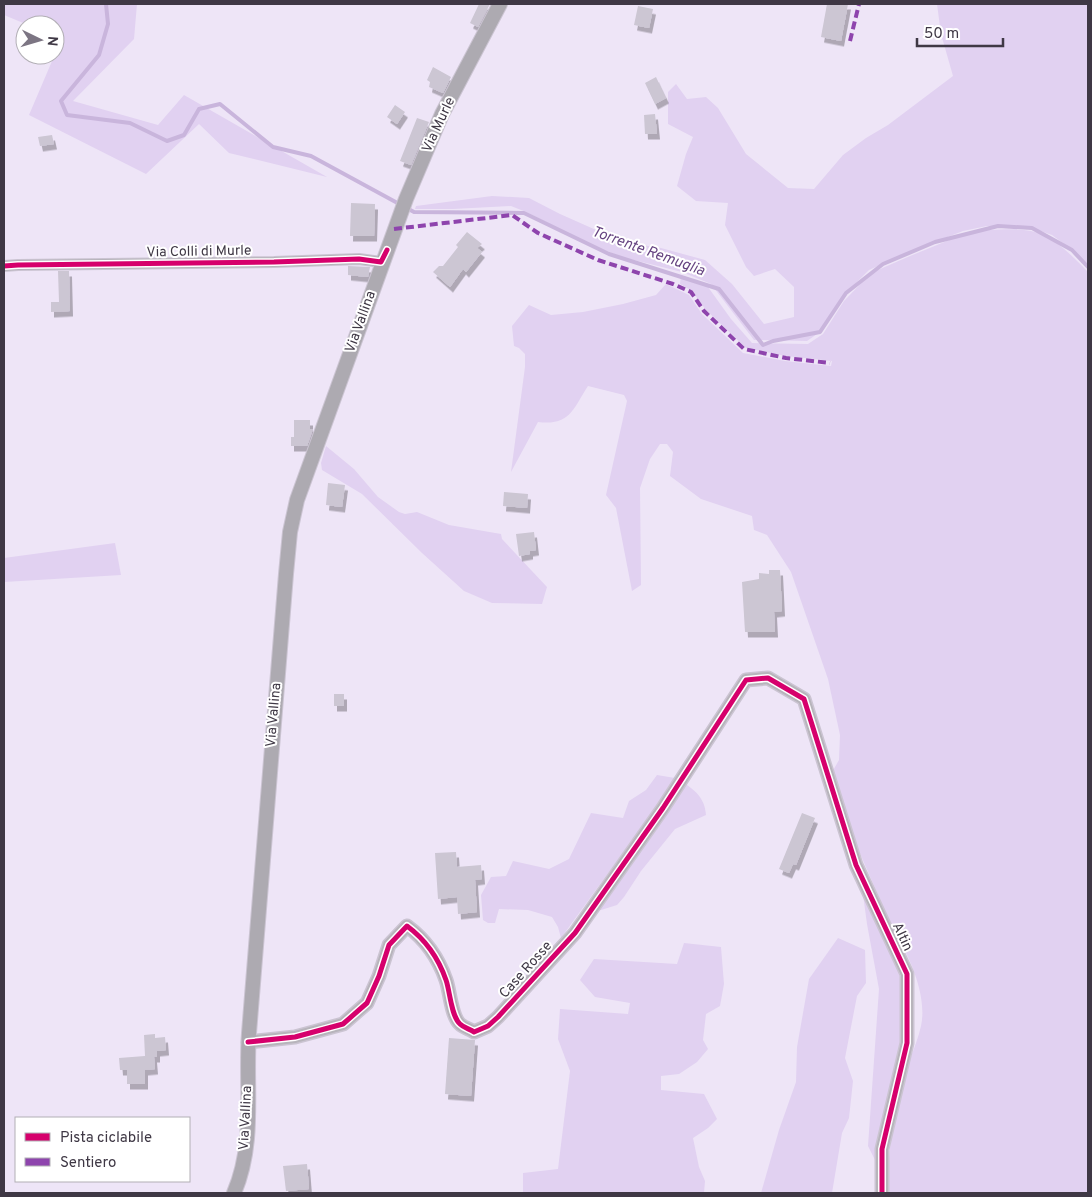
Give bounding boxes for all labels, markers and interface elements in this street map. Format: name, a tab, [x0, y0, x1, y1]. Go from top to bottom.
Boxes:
north arrow	[15, 15, 65, 65]
scale bar	[917, 15, 1003, 47]
text: 50 m	[924, 25, 959, 44]
text: N	[43, 35, 60, 47]
street label: Via Murle	[419, 95, 459, 155]
water label: Torrente Remuglia	[589, 223, 707, 281]
street label: Via Colli di Murle	[146, 243, 252, 261]
street label: Via Vallina	[342, 289, 380, 355]
street label: Via Vallina	[263, 682, 285, 748]
street label: Altin	[888, 920, 916, 954]
street label: Case Rosse	[496, 938, 556, 1002]
street label: Via Vallina	[236, 1085, 256, 1151]
legend	[15, 1117, 190, 1182]
text: Pista ciclabile	[60, 1129, 152, 1148]
text: Sentiero	[60, 1154, 116, 1173]

